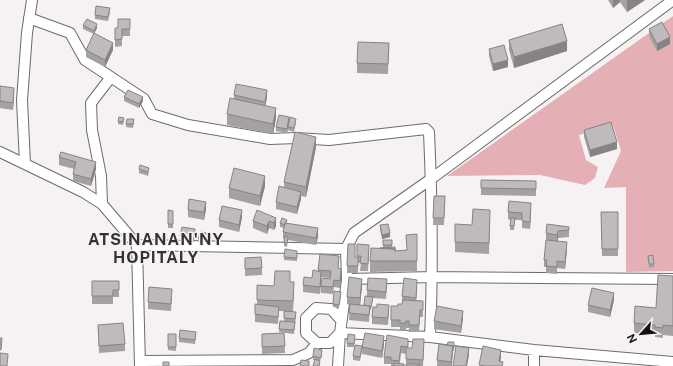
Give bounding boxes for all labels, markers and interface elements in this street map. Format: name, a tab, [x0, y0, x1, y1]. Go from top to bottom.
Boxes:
district label: ATSINANAN'NY HOPITALY	[88, 230, 224, 267]
north arrow	[621, 314, 661, 354]
text: N	[625, 332, 639, 345]

